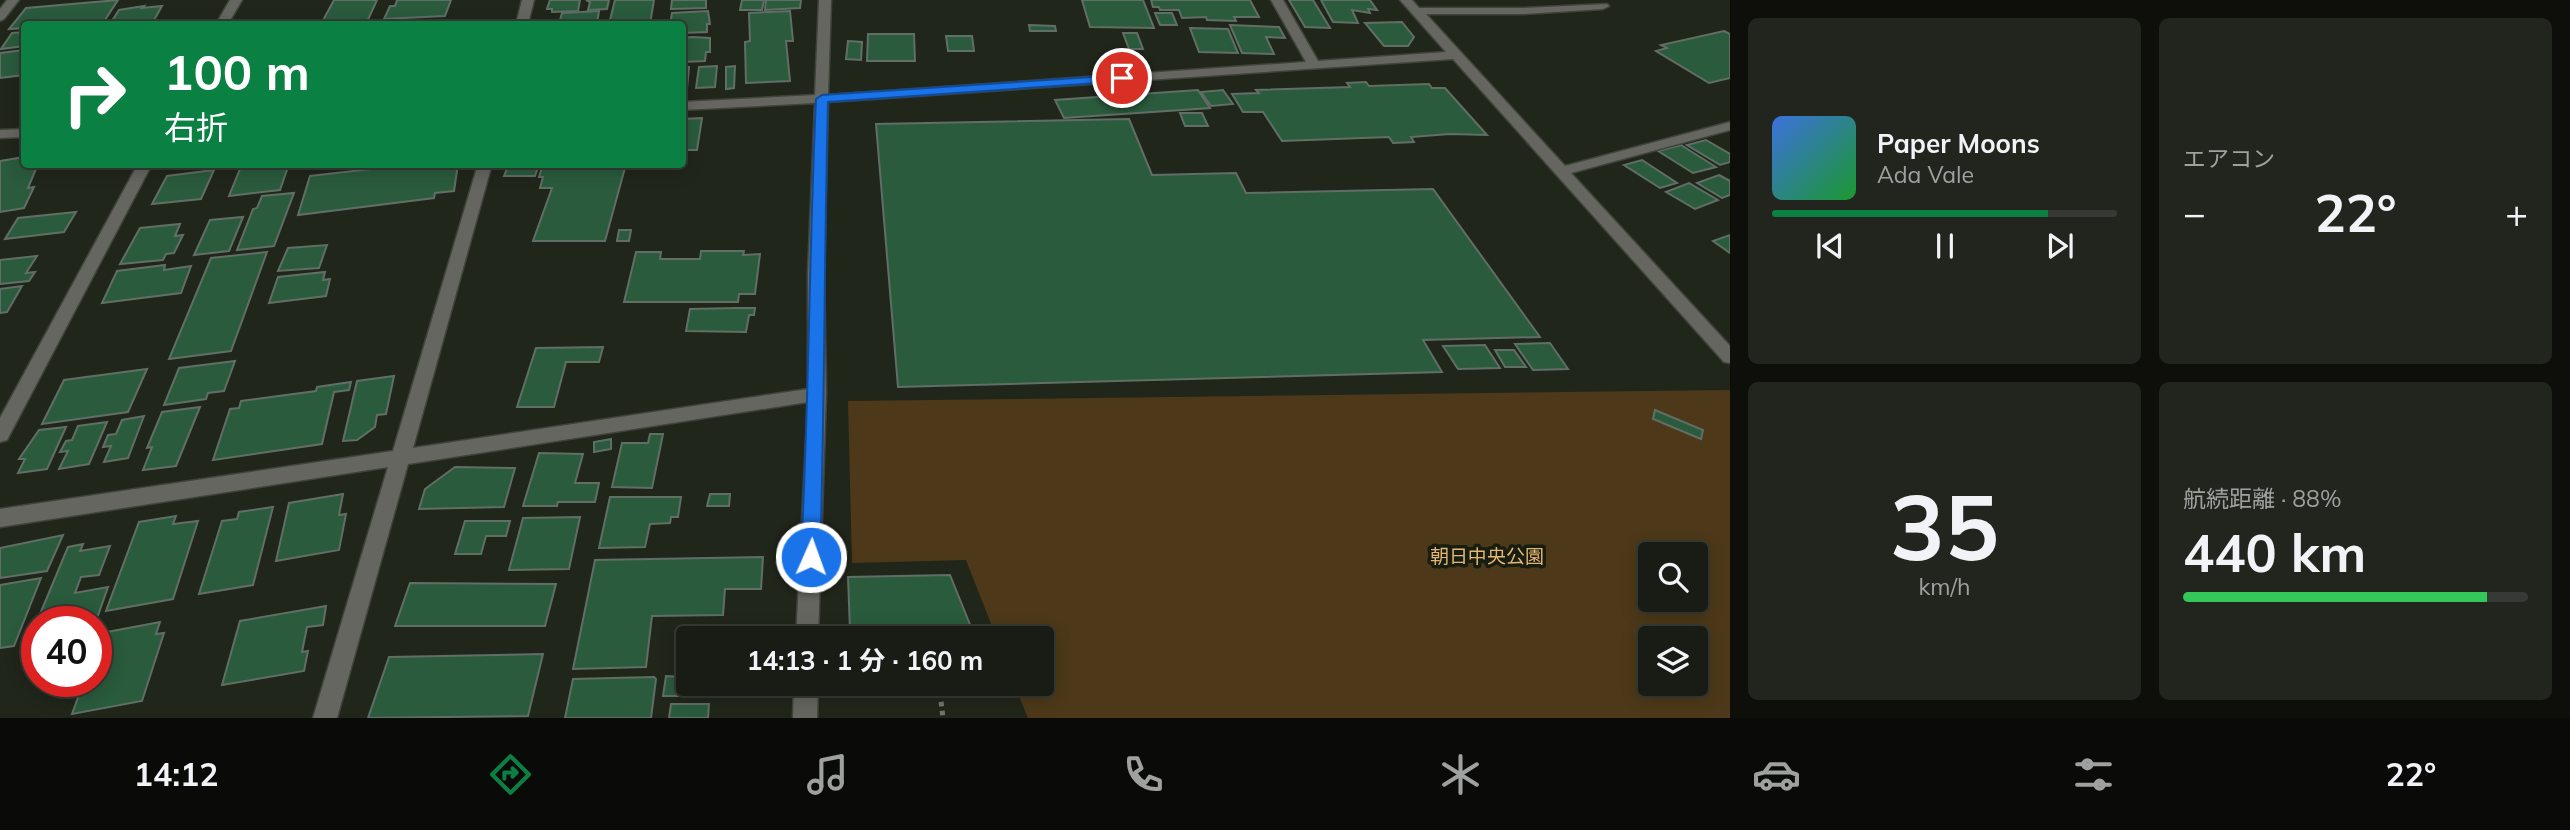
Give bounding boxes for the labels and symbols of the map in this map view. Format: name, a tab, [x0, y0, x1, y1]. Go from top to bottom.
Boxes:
pin	[1092, 48, 1152, 108]
position arrow	[774, 520, 848, 594]
park label: 朝日中央公園	[1430, 544, 1544, 568]
speed limit sign: 40	[21, 606, 112, 697]

